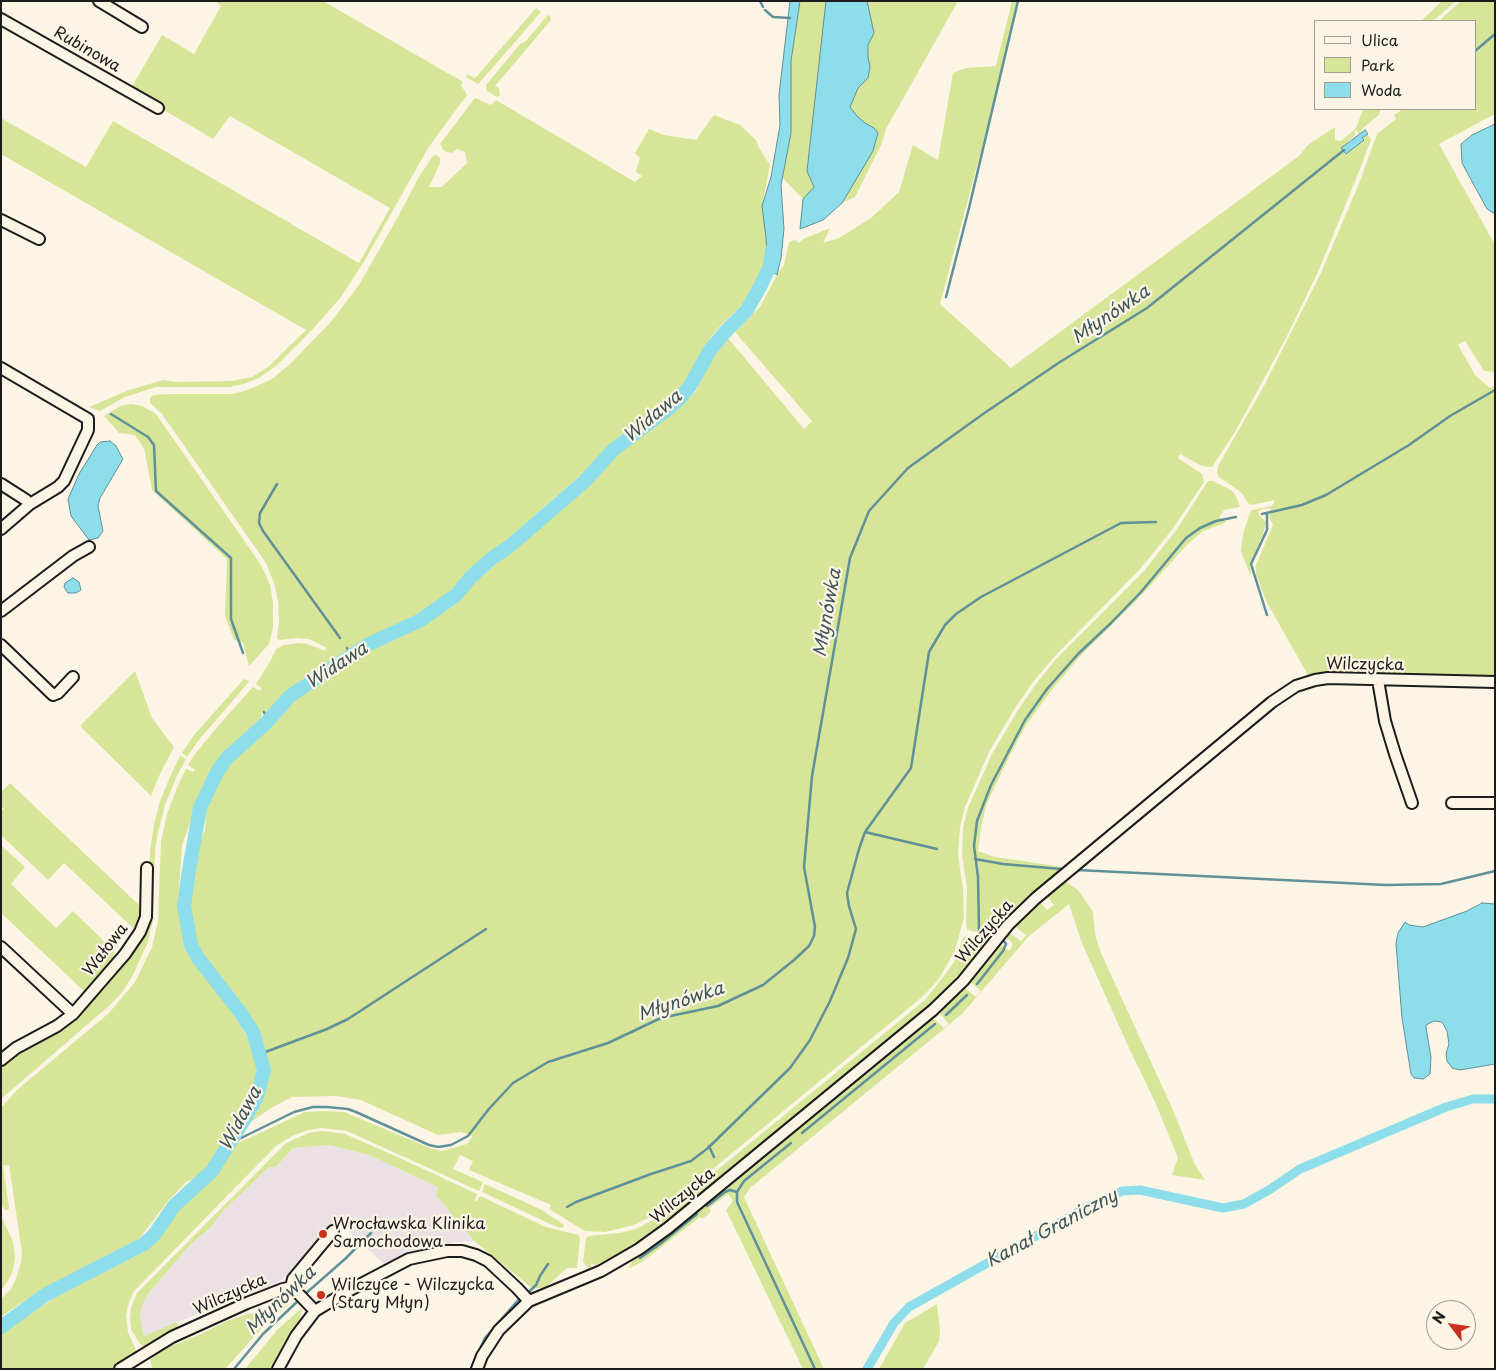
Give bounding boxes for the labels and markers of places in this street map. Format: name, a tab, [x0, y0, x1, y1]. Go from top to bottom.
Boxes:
place label: Wrocławska Klinika Samochodowa	[333, 1215, 485, 1253]
marker: Wrocławska Klinika Samochodowa	[317, 1228, 329, 1240]
place label: Wilczyce - Wilczycka (Stary Młyn)	[331, 1276, 494, 1314]
marker: Wilczyce - Wilczycka (Stary Młyn)	[315, 1289, 327, 1301]

